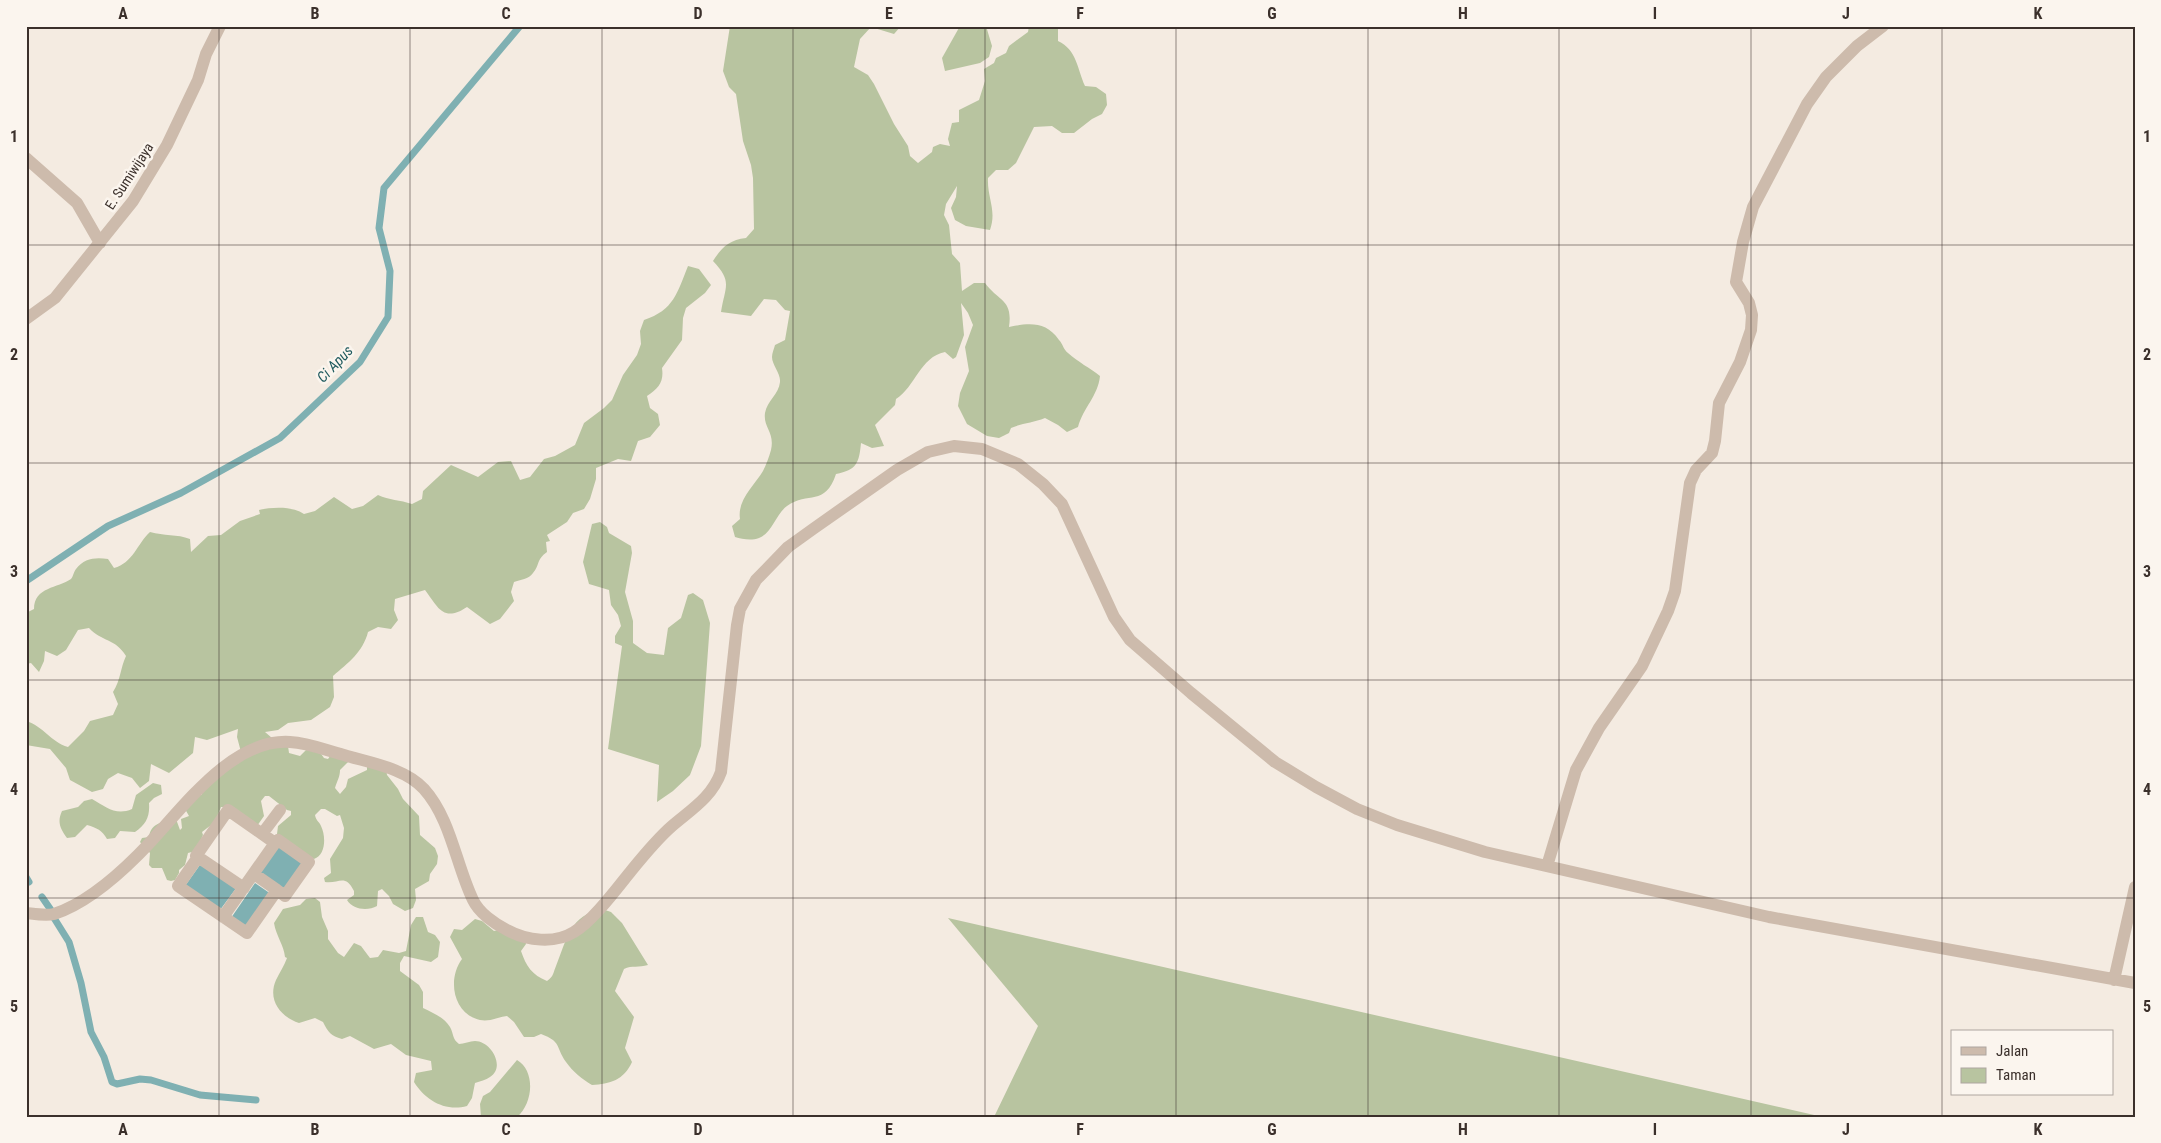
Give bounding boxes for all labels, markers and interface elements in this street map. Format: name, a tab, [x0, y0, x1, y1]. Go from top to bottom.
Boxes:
text: A	[118, 4, 128, 23]
text: B	[311, 4, 320, 23]
text: C	[501, 4, 511, 23]
text: D	[693, 4, 703, 23]
text: E	[885, 4, 893, 23]
text: F	[1076, 4, 1084, 23]
text: G	[1267, 4, 1277, 23]
text: H	[1458, 4, 1468, 23]
text: I	[1653, 4, 1657, 23]
text: J	[1842, 4, 1850, 23]
text: K	[2034, 4, 2043, 23]
text: 1	[10, 127, 18, 146]
text: 1	[2143, 127, 2151, 146]
street label: E. Sumiwijaya	[102, 140, 156, 212]
water label: Ci Apus	[313, 342, 357, 386]
text: 2	[10, 345, 18, 364]
text: 2	[2143, 345, 2151, 364]
text: 3	[10, 562, 18, 581]
text: 3	[2143, 562, 2151, 581]
text: 4	[10, 780, 18, 799]
text: 4	[2143, 780, 2151, 799]
text: 5	[10, 997, 18, 1016]
text: 5	[2143, 997, 2151, 1016]
legend	[1951, 1030, 2114, 1096]
text: Jalan	[1996, 1042, 2028, 1060]
text: Taman	[1996, 1066, 2036, 1084]
text: A	[118, 1120, 128, 1139]
text: B	[311, 1120, 320, 1139]
text: C	[501, 1120, 511, 1139]
text: D	[693, 1120, 703, 1139]
text: E	[885, 1120, 893, 1139]
text: F	[1076, 1120, 1084, 1139]
text: G	[1267, 1120, 1277, 1139]
text: H	[1458, 1120, 1468, 1139]
text: I	[1653, 1120, 1657, 1139]
text: J	[1842, 1120, 1850, 1139]
text: K	[2034, 1120, 2043, 1139]

